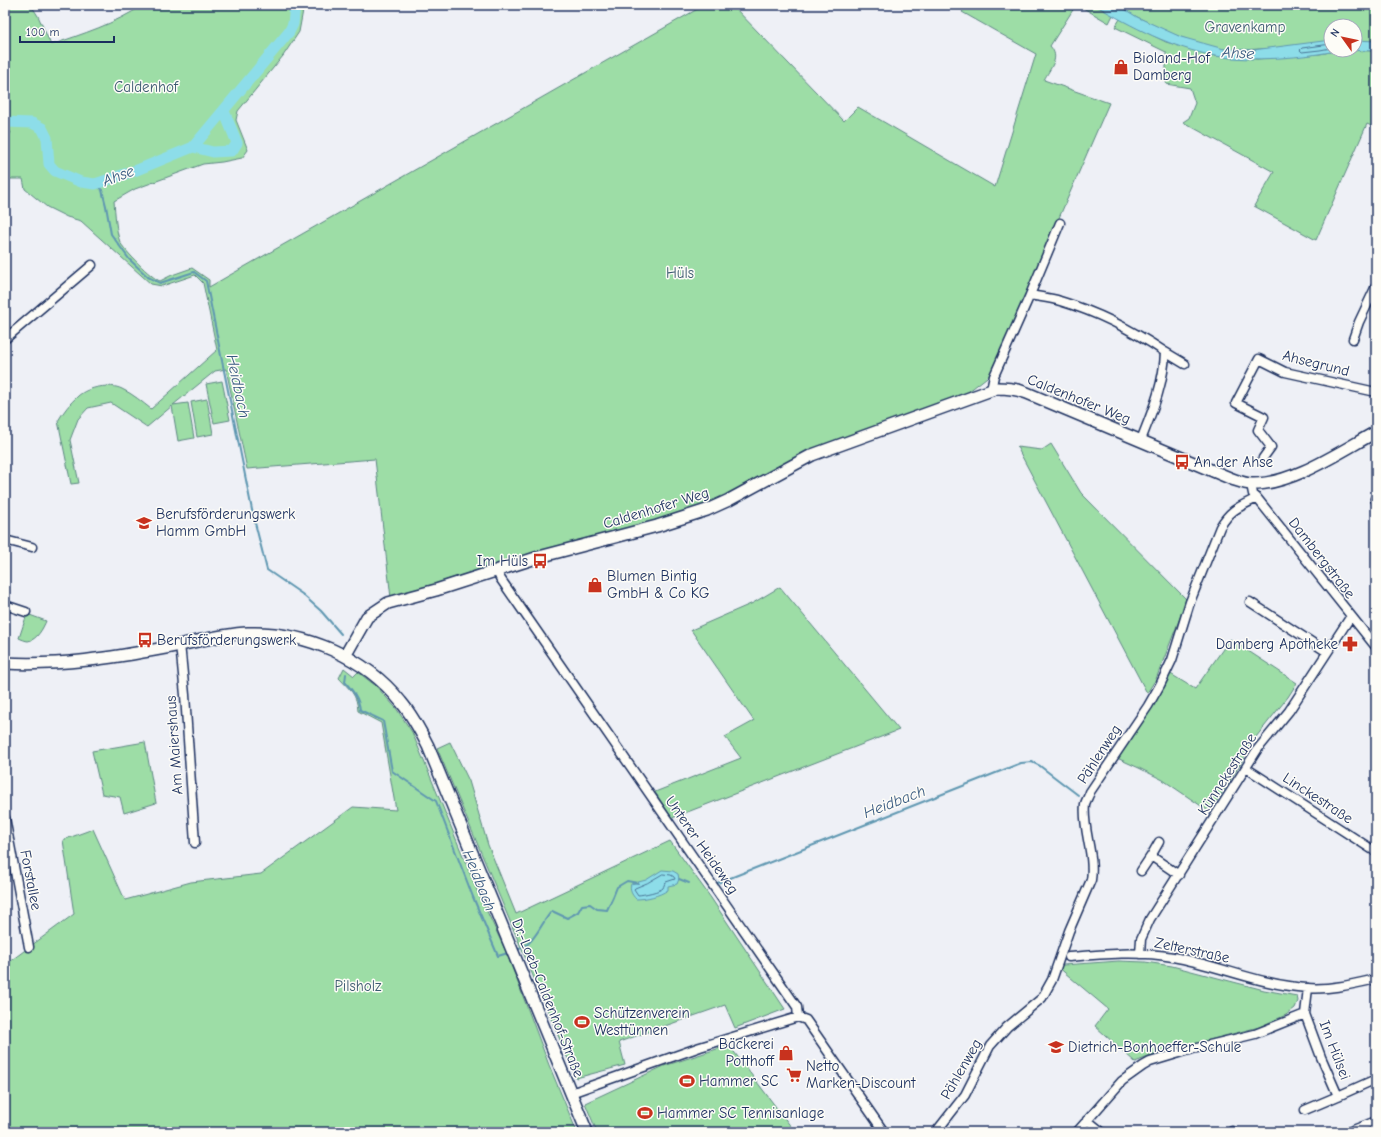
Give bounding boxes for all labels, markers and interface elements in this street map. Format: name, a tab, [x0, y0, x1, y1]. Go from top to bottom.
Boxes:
scale bar	[20, 18, 114, 44]
park label: Gravenkamp	[1205, 18, 1286, 36]
north arrow	[1323, 18, 1363, 58]
text: 100 m	[26, 25, 59, 39]
text: N	[1328, 26, 1342, 39]
water label: Ahse	[1220, 43, 1255, 63]
place label: Bioland-Hof Damberg	[1133, 49, 1211, 84]
shop icon: Bioland-Hof Damberg	[1112, 58, 1130, 76]
park label: Caldenhof	[114, 78, 179, 96]
water label: Ahse	[99, 162, 137, 191]
park label: Hüls	[666, 264, 694, 282]
street label: Ahsegrund	[1281, 346, 1351, 380]
water label: Heidbach	[222, 353, 254, 420]
street label: Caldenhofer Weg	[1025, 370, 1133, 428]
bus stop icon: An der Ahse	[1173, 453, 1191, 471]
place label: An der Ahse	[1194, 453, 1273, 471]
street label: Caldenhofer Weg	[601, 483, 711, 533]
place label: Berufsförderungswerk Hamm GmbH	[156, 505, 296, 540]
school or university icon: Berufsförderungswerk Hamm GmbH	[135, 514, 153, 532]
street label: Dambergstraße	[1285, 514, 1360, 603]
place label: Im Hüls	[477, 552, 528, 570]
bus stop icon: Im Hüls	[531, 552, 549, 570]
place label: Blumen Bintig GmbH & Co KG	[607, 567, 710, 602]
shop icon: Blumen Bintig GmbH & Co KG	[586, 576, 604, 594]
bus stop icon: Berufsförderungswerk	[136, 631, 154, 649]
place label: Berufsförderungswerk	[157, 631, 297, 649]
place label: Damberg Apotheke	[1216, 635, 1338, 653]
pharmacy icon: Damberg Apotheke	[1341, 635, 1359, 653]
street label: Am Maiershaus	[162, 695, 186, 795]
street label: Pählenweg	[1073, 721, 1125, 787]
street label: Künnekestraße	[1194, 729, 1260, 818]
street label: Linckestraße	[1279, 769, 1357, 828]
water label: Heidbach	[861, 782, 928, 822]
street label: Unterer Heideweg	[661, 792, 743, 898]
water label: Heidbach	[459, 847, 500, 914]
street label: Forstallee	[16, 848, 46, 912]
street label: Dr.-Loeb-Caldenhof-Straße	[508, 916, 588, 1080]
street label: Zelterstraße	[1153, 933, 1232, 967]
park label: Pilsholz	[334, 977, 382, 995]
place label: Schützenverein Westtünnen	[594, 1004, 690, 1039]
sports icon: Schützenverein Westtünnen	[573, 1013, 591, 1031]
street label: Im Hülsei	[1315, 1018, 1355, 1082]
place label: Bäckerei Potthoff	[719, 1035, 775, 1070]
street label: Pählenweg	[937, 1036, 985, 1102]
school or university icon: Dietrich-Bonhoeffer-Schule	[1047, 1038, 1065, 1056]
place label: Dietrich-Bonhoeffer-Schule	[1068, 1038, 1242, 1056]
shop icon: Bäckerei Potthoff	[777, 1044, 795, 1062]
place label: Netto Marken-Discount	[806, 1057, 916, 1092]
supermarket icon: Netto Marken-Discount	[785, 1066, 803, 1084]
sports icon: Hammer SC	[678, 1072, 696, 1090]
place label: Hammer SC	[699, 1072, 778, 1090]
sports icon: Hammer SC Tennisanlage	[636, 1104, 654, 1122]
place label: Hammer SC Tennisanlage	[657, 1104, 825, 1122]

